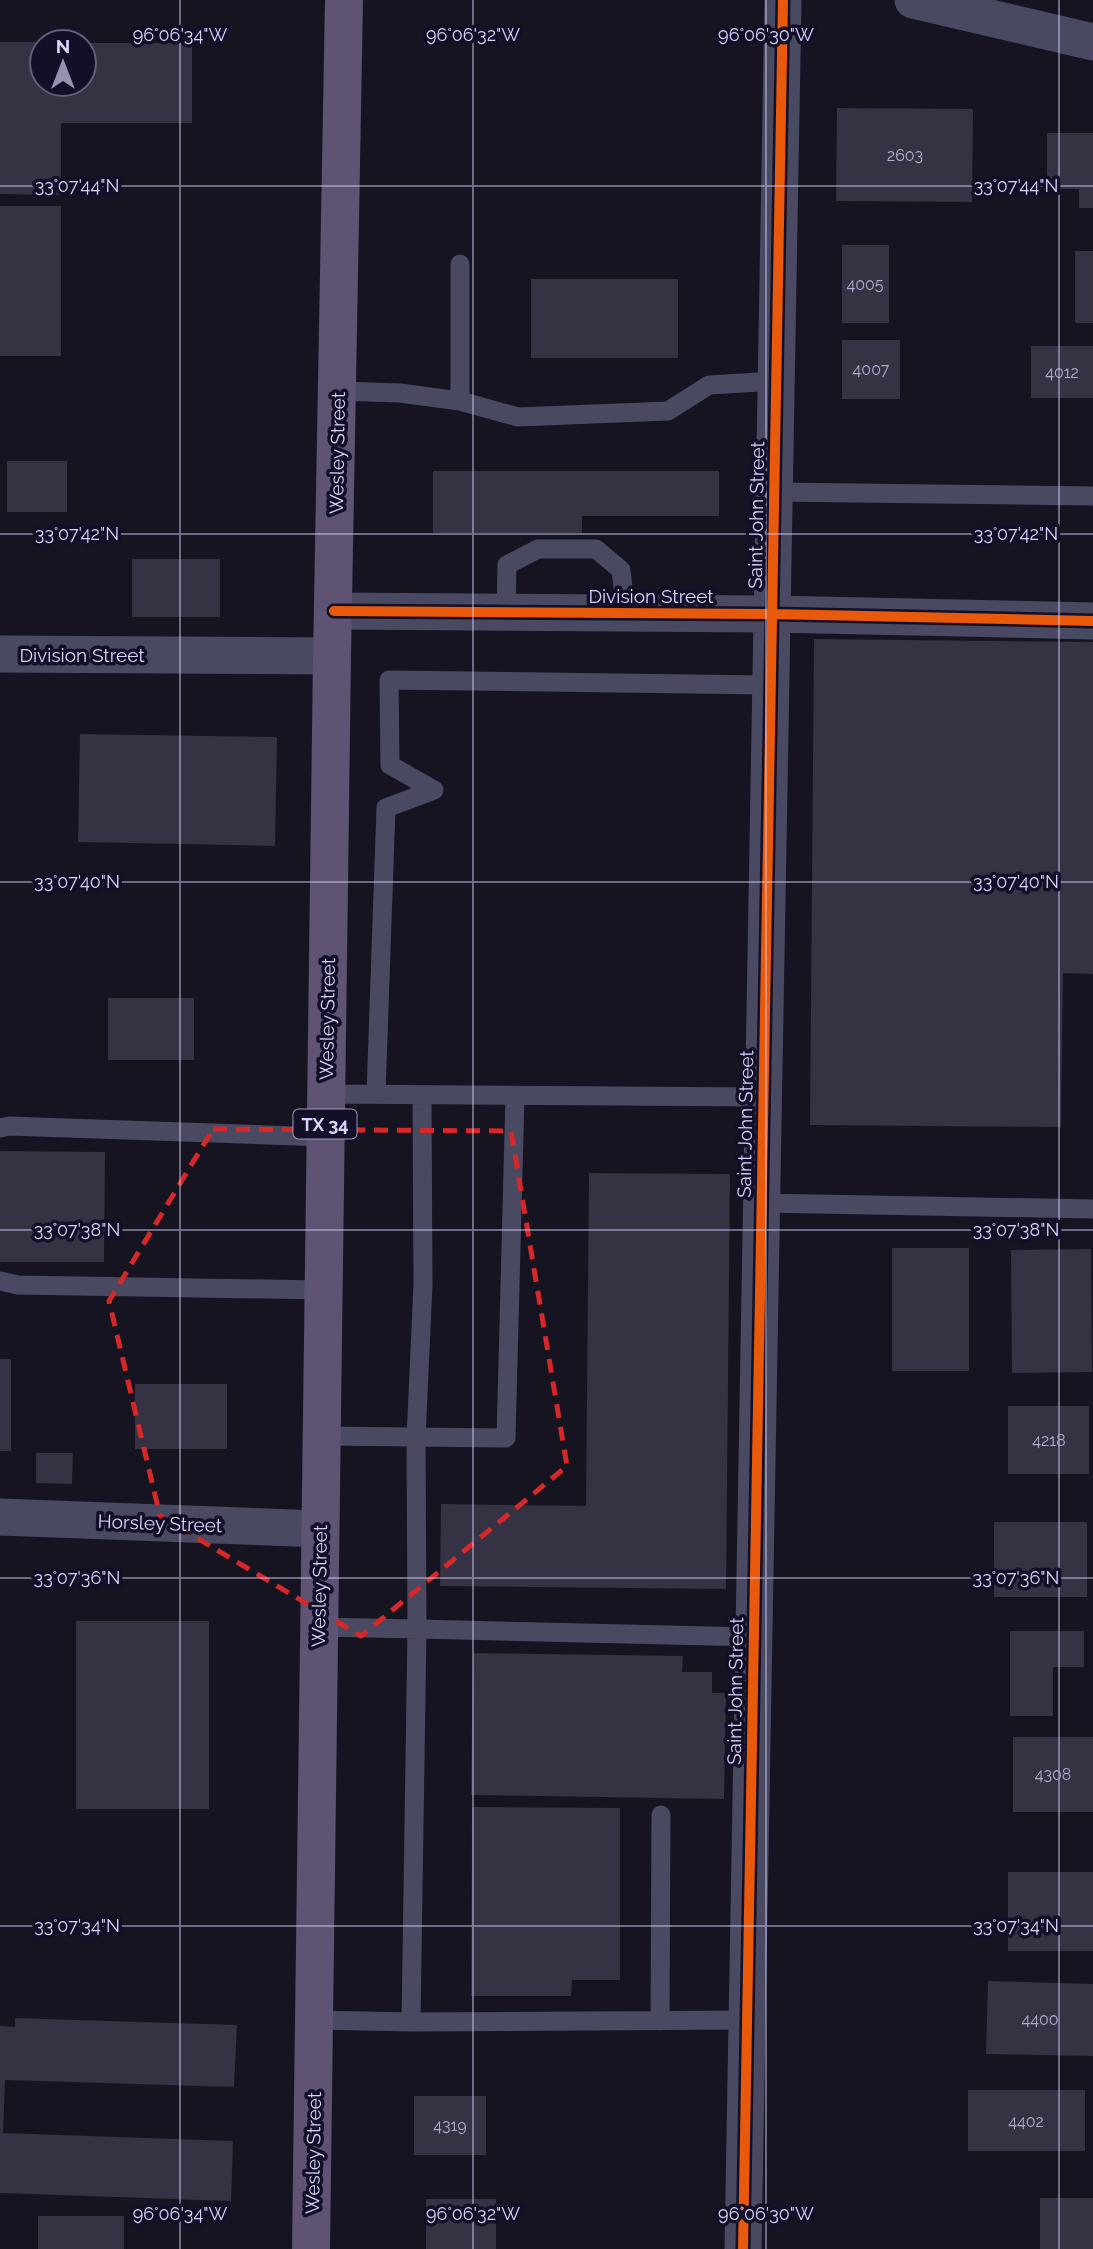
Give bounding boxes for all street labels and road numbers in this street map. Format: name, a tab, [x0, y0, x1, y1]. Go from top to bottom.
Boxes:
street label: Wesley Street	[325, 391, 349, 514]
street label: Saint John Street	[744, 440, 768, 589]
street label: Division Street	[588, 585, 714, 607]
street label: Division Street	[19, 644, 145, 666]
street label: Wesley Street	[315, 957, 339, 1080]
street label: Saint John Street	[733, 1049, 757, 1198]
road number: TX 34	[294, 1110, 356, 1139]
street label: Horsley Street	[97, 1510, 223, 1536]
street label: Wesley Street	[307, 1524, 331, 1647]
street label: Saint John Street	[723, 1616, 747, 1765]
street label: Wesley Street	[301, 2091, 325, 2214]

